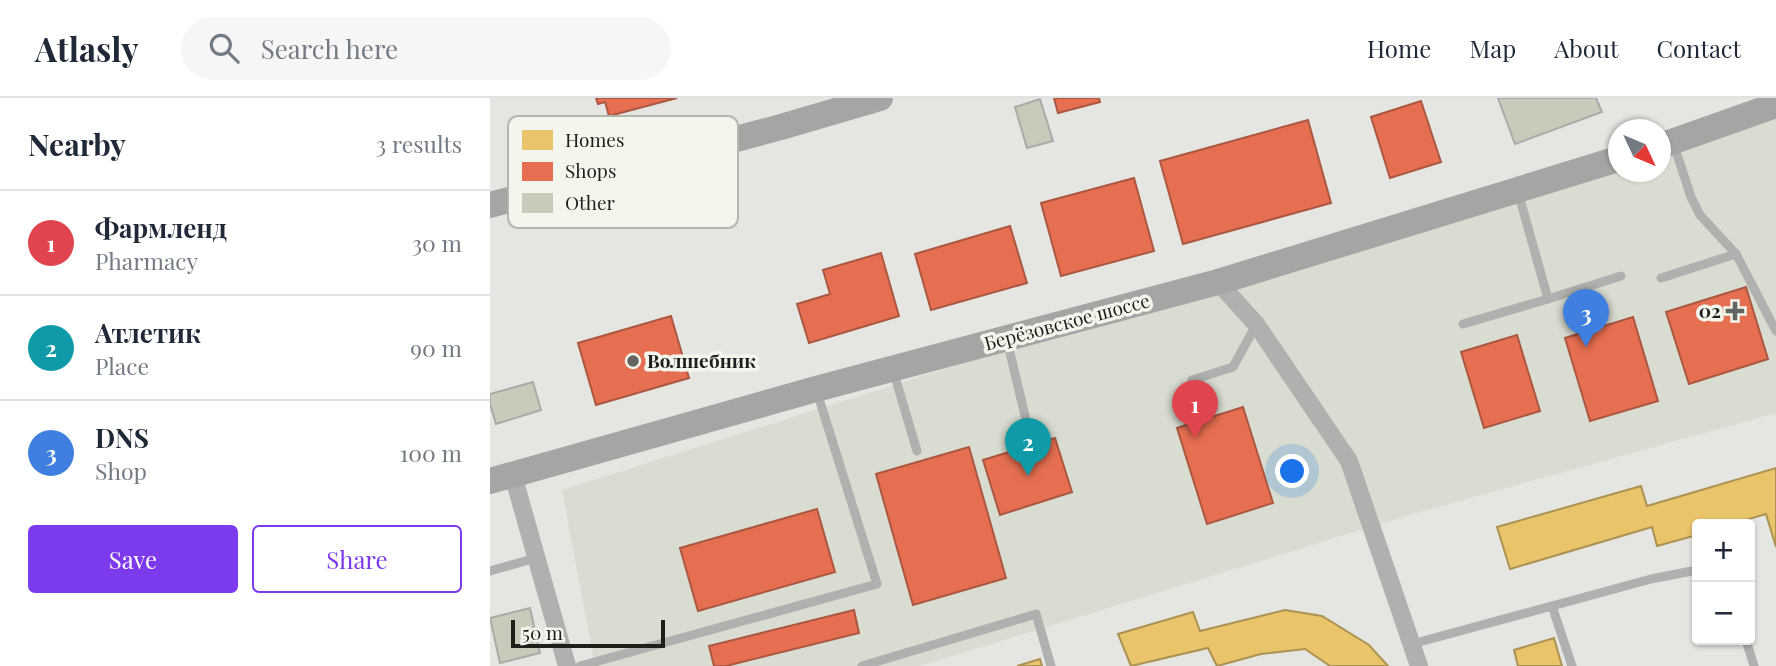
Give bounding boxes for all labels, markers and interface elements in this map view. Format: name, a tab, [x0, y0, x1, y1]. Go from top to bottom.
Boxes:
search box	[181, 17, 671, 80]
text: Atlasly	[35, 26, 139, 70]
icon: search	[205, 29, 243, 67]
text: Search here	[261, 31, 398, 66]
text: Home	[1367, 32, 1431, 64]
text: Map	[1469, 32, 1516, 64]
text: About	[1554, 32, 1618, 64]
text: Contact	[1656, 32, 1741, 64]
legend	[508, 116, 738, 228]
north arrow	[1608, 119, 1671, 182]
text: Nearby	[28, 124, 126, 164]
text: Homes	[565, 126, 624, 152]
text: 3 results	[376, 128, 462, 159]
text: Shops	[565, 157, 616, 183]
text: Other	[565, 189, 616, 215]
text: Фармленд	[95, 210, 227, 245]
text: 1	[47, 227, 55, 258]
text: 30 m	[412, 227, 462, 258]
text: Pharmacy	[95, 245, 198, 276]
street label: Берёзовское шоссе	[981, 286, 1152, 356]
pin: 3	[1563, 289, 1609, 347]
place label: 02	[1699, 297, 1721, 323]
marker: 02	[1727, 303, 1743, 319]
text: Атлетик	[95, 315, 201, 350]
text: 2	[45, 332, 57, 363]
text: 90 m	[410, 332, 462, 363]
place label: Волшебник	[647, 347, 756, 373]
text: Place	[95, 350, 149, 381]
marker: Волшебник	[625, 353, 641, 369]
pin: 1	[1172, 380, 1218, 438]
pin: 2	[1005, 418, 1051, 476]
text: DNS	[95, 420, 149, 455]
text: 3	[45, 437, 57, 468]
text: 100 m	[400, 437, 462, 468]
your location	[1275, 454, 1309, 488]
text: Shop	[95, 455, 147, 486]
map controls	[1692, 519, 1755, 645]
button: +	[1692, 519, 1755, 582]
button: Save	[28, 525, 238, 593]
button: Share	[252, 525, 462, 593]
button: −	[1692, 582, 1755, 645]
scale bar	[511, 617, 665, 649]
text: 50 m	[522, 619, 563, 645]

